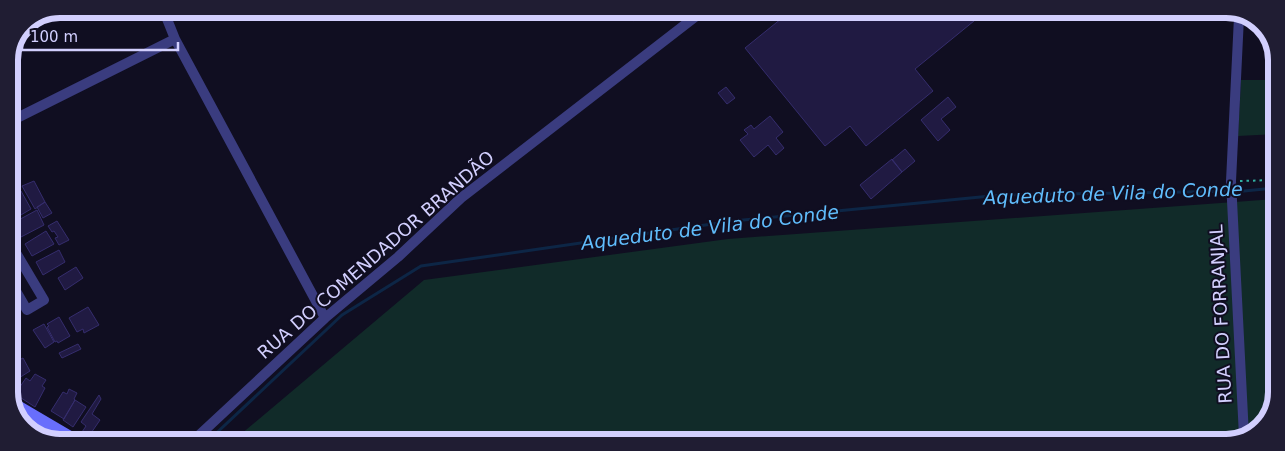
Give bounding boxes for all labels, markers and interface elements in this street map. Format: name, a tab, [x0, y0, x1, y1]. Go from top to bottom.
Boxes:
scale bar	[22, 20, 179, 52]
text: 100 m	[30, 28, 78, 46]
street label: RUA DO COMENDADOR BRANDÃO	[253, 146, 498, 363]
water label: Aqueduto de Vila do Conde	[981, 177, 1243, 209]
water label: Aqueduto de Vila do Conde	[578, 200, 840, 254]
street label: RUA DO FORRANJAL	[1205, 224, 1236, 404]

